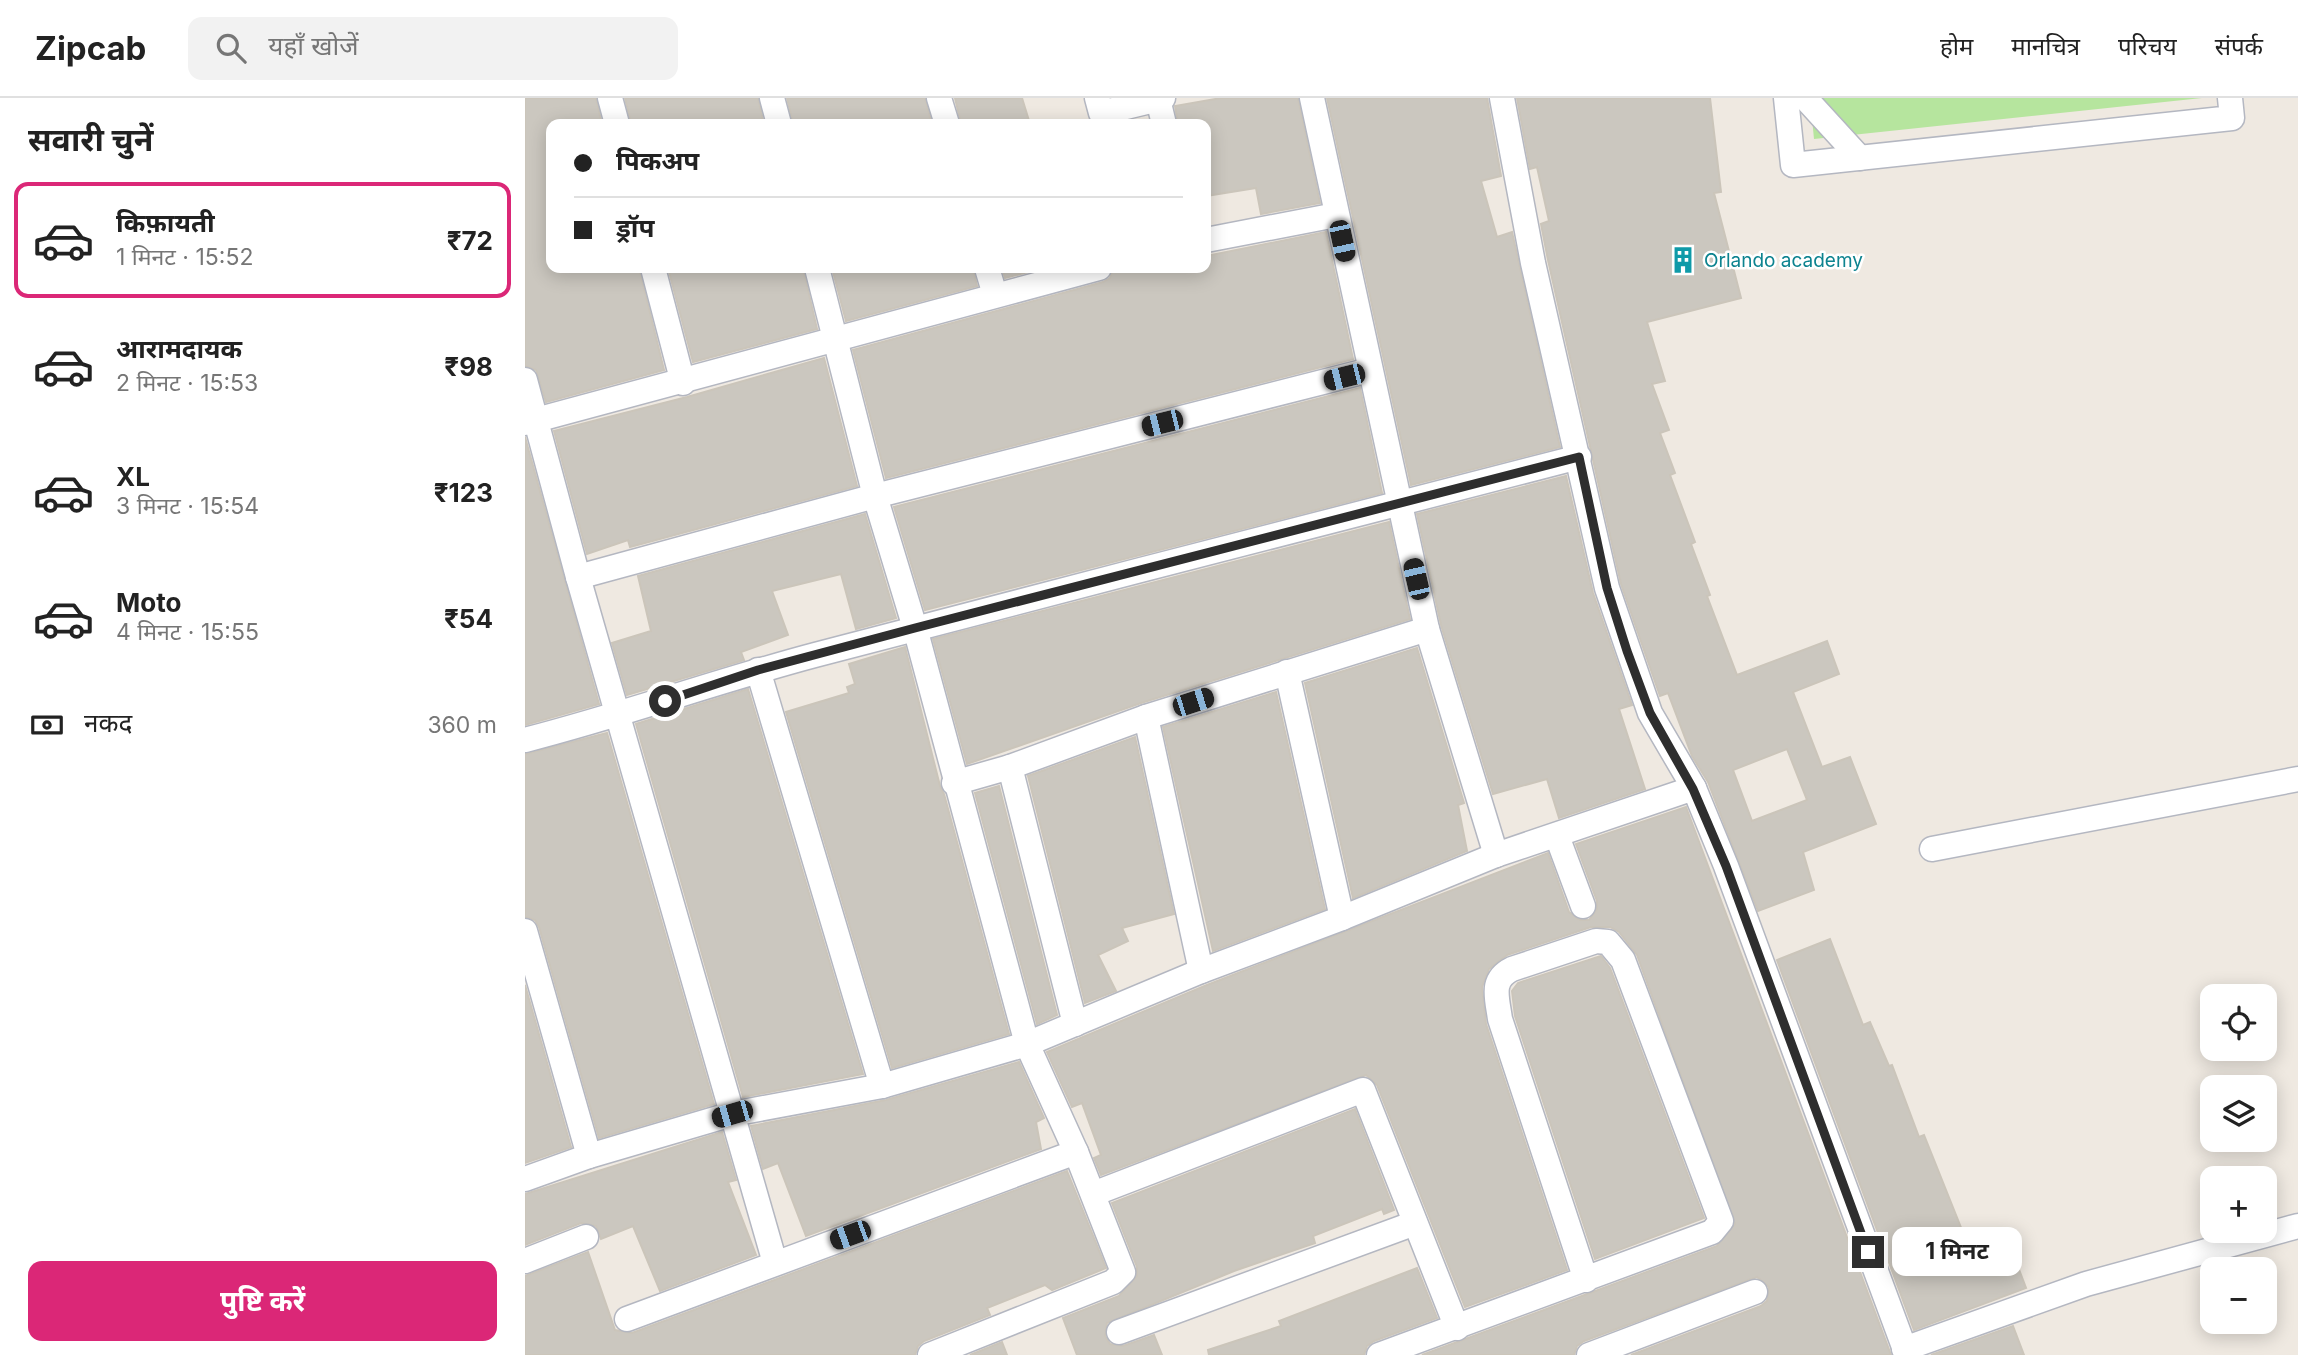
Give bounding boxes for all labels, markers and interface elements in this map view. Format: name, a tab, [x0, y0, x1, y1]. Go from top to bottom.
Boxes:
search box	[188, 17, 678, 80]
text: Zipcab	[35, 28, 146, 68]
icon: search	[212, 29, 250, 67]
text: यहाँ खोजें	[268, 30, 359, 61]
text: होम	[1940, 32, 1973, 61]
text: मानचित्र	[2011, 32, 2080, 61]
text: परिचय	[2118, 32, 2177, 61]
text: संपर्क	[2215, 32, 2263, 61]
text: सवारी चुनें	[28, 120, 153, 159]
text: पिकअप	[616, 145, 699, 176]
text: किफ़ायती	[116, 207, 215, 238]
icon: car	[32, 209, 95, 272]
text: ड्रॉप	[616, 212, 654, 243]
car	[1328, 218, 1357, 264]
text: ₹72	[447, 225, 493, 256]
text: 1 मिनट · 15:52	[116, 243, 253, 271]
building icon: Orlando academy	[1668, 245, 1698, 275]
place label: Orlando academy	[1704, 249, 1863, 272]
text: आरामदायक	[116, 333, 242, 364]
icon: car	[32, 335, 95, 398]
text: ₹98	[444, 351, 493, 382]
car	[1322, 362, 1367, 392]
text: 2 मिनट · 15:53	[116, 369, 258, 397]
car	[1140, 408, 1185, 438]
icon: car	[32, 461, 95, 524]
text: XL	[116, 461, 150, 492]
text: ₹123	[434, 477, 493, 508]
text: 3 मिनट · 15:54	[116, 492, 259, 520]
car	[1402, 556, 1431, 602]
icon: car	[32, 587, 95, 650]
text: Moto	[116, 587, 181, 618]
text: ₹54	[444, 603, 493, 634]
text: 4 मिनट · 15:55	[116, 618, 259, 646]
route start	[649, 685, 681, 717]
car	[1170, 686, 1217, 718]
icon: cash	[28, 706, 66, 744]
text: नकद	[84, 707, 132, 738]
text: 360 m	[427, 711, 497, 739]
map controls	[2200, 984, 2277, 1334]
button: locate	[2200, 984, 2277, 1061]
button: layers	[2200, 1075, 2277, 1152]
car	[709, 1098, 756, 1130]
button: +	[2200, 1166, 2277, 1243]
car	[827, 1218, 874, 1252]
callout: 1 मिनट	[1893, 1228, 2022, 1276]
route end	[1852, 1236, 1884, 1268]
text: 1 मिनट	[1925, 1237, 1989, 1265]
button: −	[2200, 1257, 2277, 1334]
button: पुष्टि करें	[28, 1261, 497, 1341]

